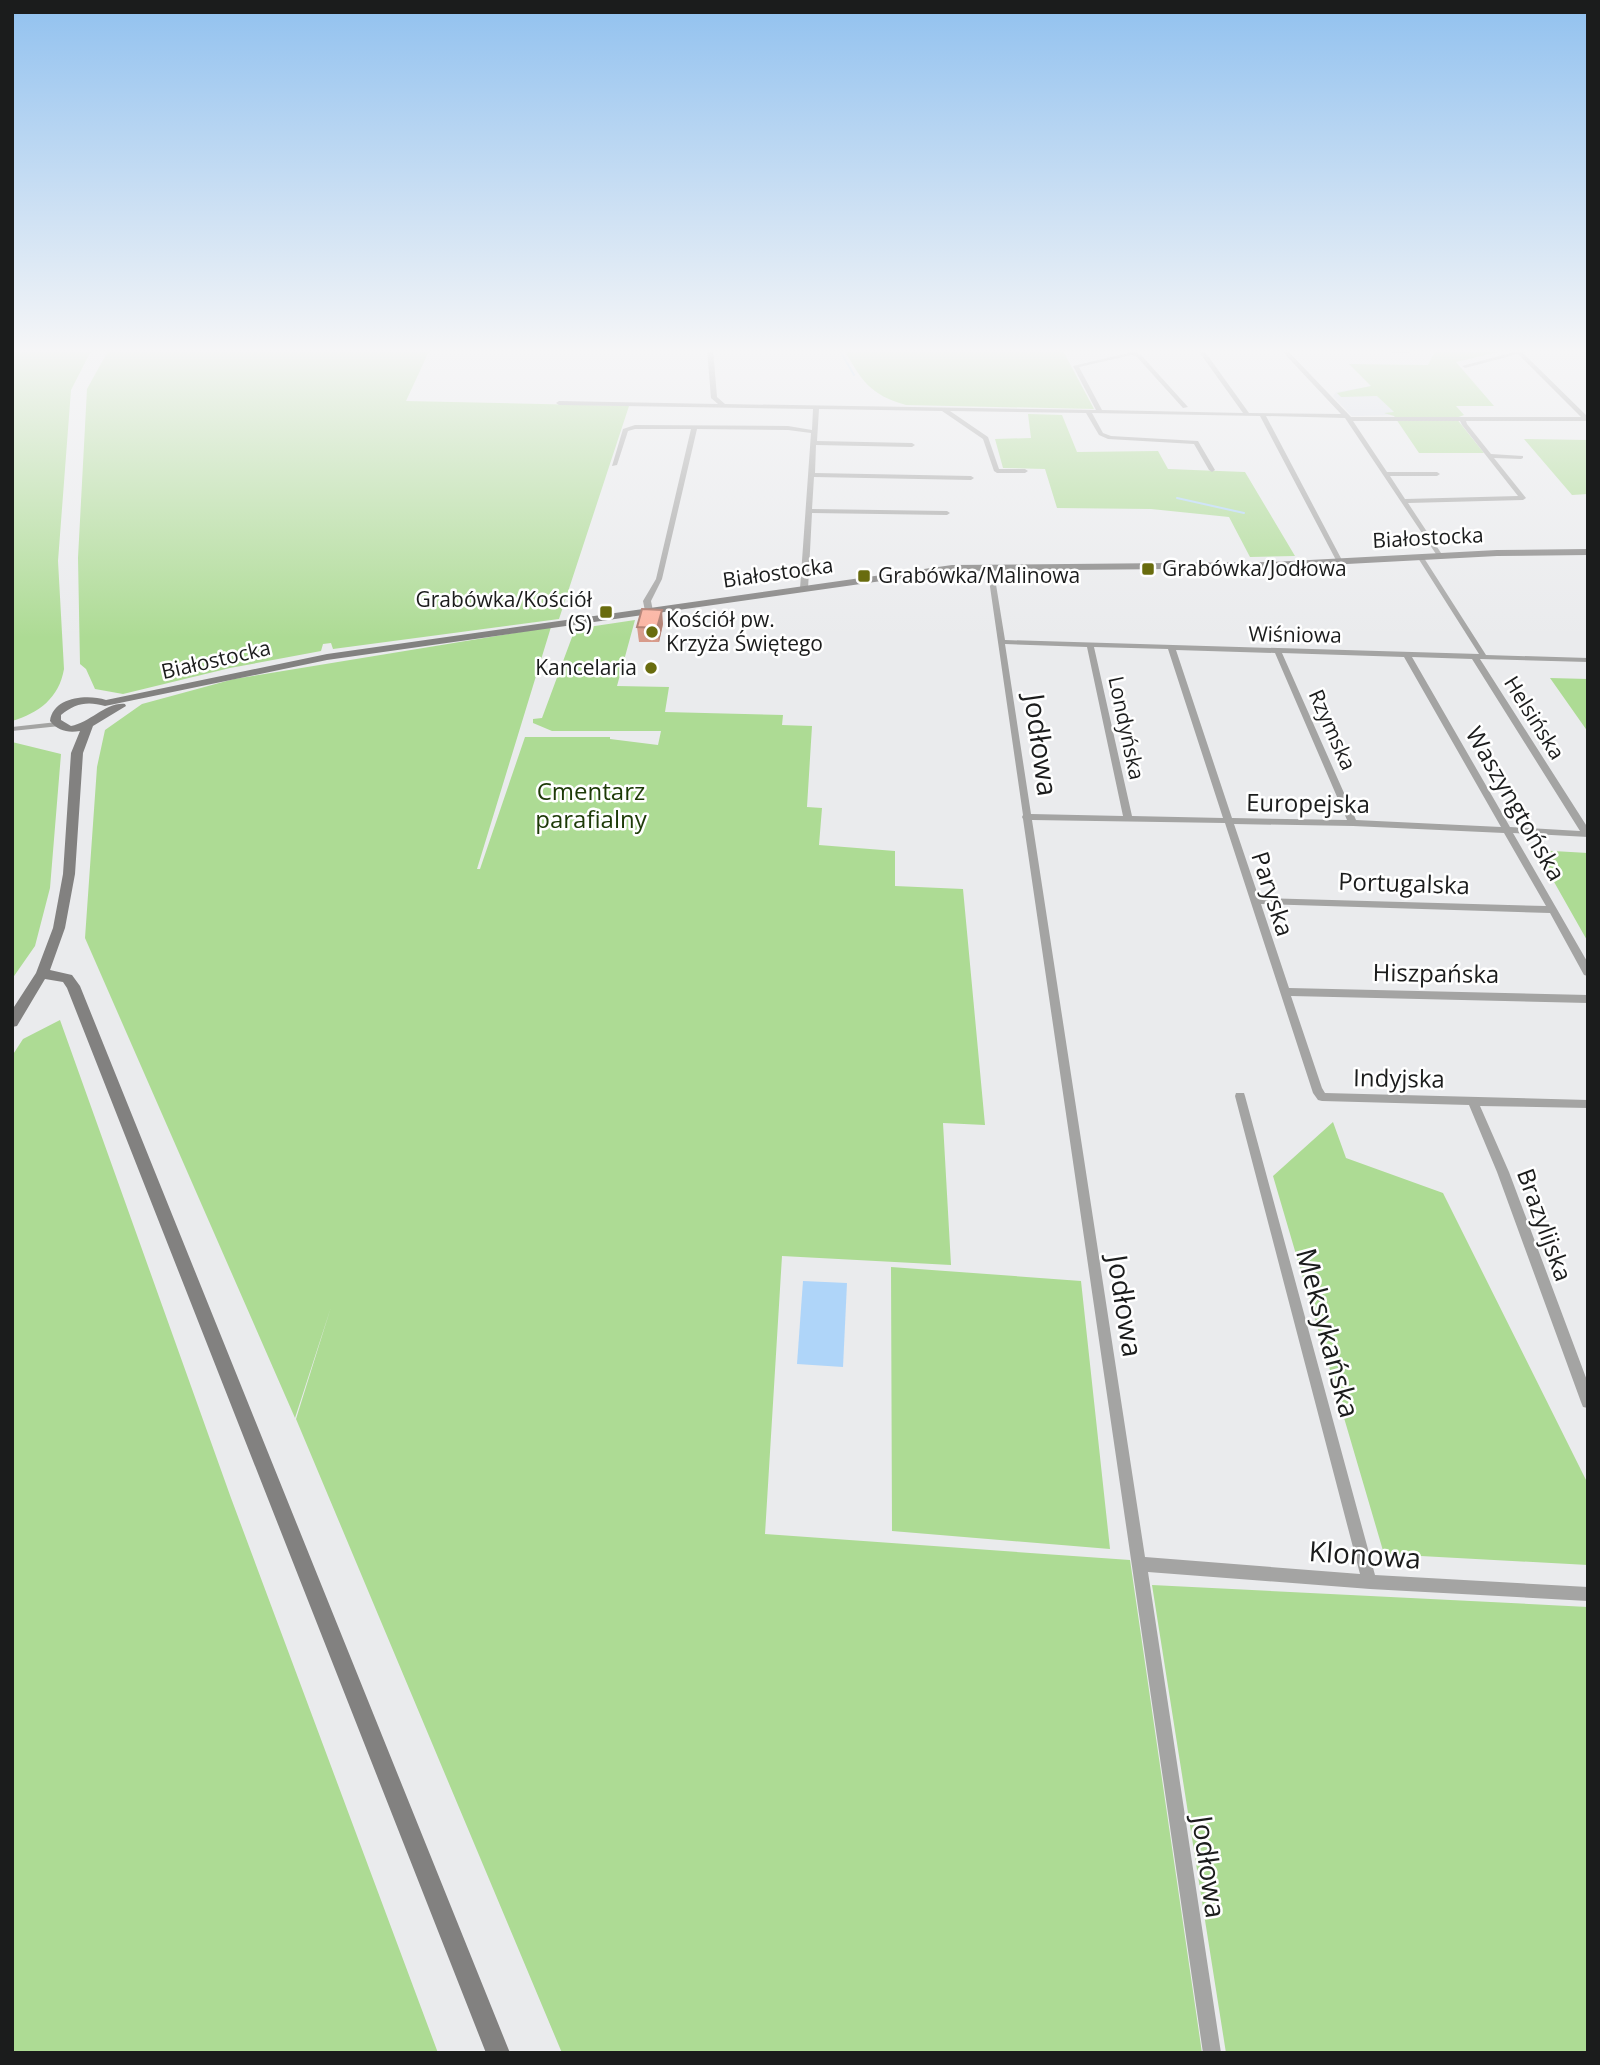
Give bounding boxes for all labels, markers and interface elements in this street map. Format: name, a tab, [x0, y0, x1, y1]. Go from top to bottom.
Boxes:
street label: Białostocka	[1372, 520, 1484, 554]
street label: Białostocka	[721, 550, 835, 594]
place label: Grabówka/Jodłowa	[1162, 554, 1347, 582]
place label: Grabówka/Malinowa	[878, 561, 1080, 589]
marker: Grabówka/Jodłowa	[1140, 561, 1156, 577]
marker: Grabówka/Malinowa	[856, 568, 872, 584]
place label: Grabówka/Kościół (S)	[416, 585, 593, 637]
marker: Grabówka/Kościół (S)	[598, 604, 614, 620]
place label: Kościół pw. Krzyża Świętego	[666, 605, 823, 657]
street label: Wiśniowa	[1248, 619, 1342, 649]
marker: Kościół pw. Krzyża Świętego	[644, 624, 660, 640]
street label: Białostocka	[158, 633, 273, 685]
place label: Kancelaria	[535, 653, 637, 681]
marker: Kancelaria	[643, 660, 659, 676]
street label: Helsińska	[1498, 670, 1571, 765]
street label: Londyńska	[1102, 673, 1152, 782]
street label: Rzymska	[1303, 685, 1363, 774]
street label: Jodłowa	[1016, 688, 1068, 798]
street label: Waszyngtońska	[1459, 720, 1574, 886]
park label: Cmentarz parafialny	[535, 774, 648, 835]
street label: Europejska	[1246, 785, 1370, 820]
street label: Paryska	[1244, 847, 1303, 940]
street label: Portugalska	[1338, 864, 1470, 901]
street label: Hiszpańska	[1372, 955, 1500, 990]
street label: Indyjska	[1353, 1060, 1445, 1095]
street label: Brazylijska	[1510, 1164, 1581, 1285]
street label: Meksykańska	[1288, 1244, 1370, 1422]
street label: Jodłowa	[1099, 1249, 1153, 1360]
street label: Klonowa	[1308, 1531, 1422, 1577]
street label: Jodłowa	[1184, 1810, 1236, 1920]

